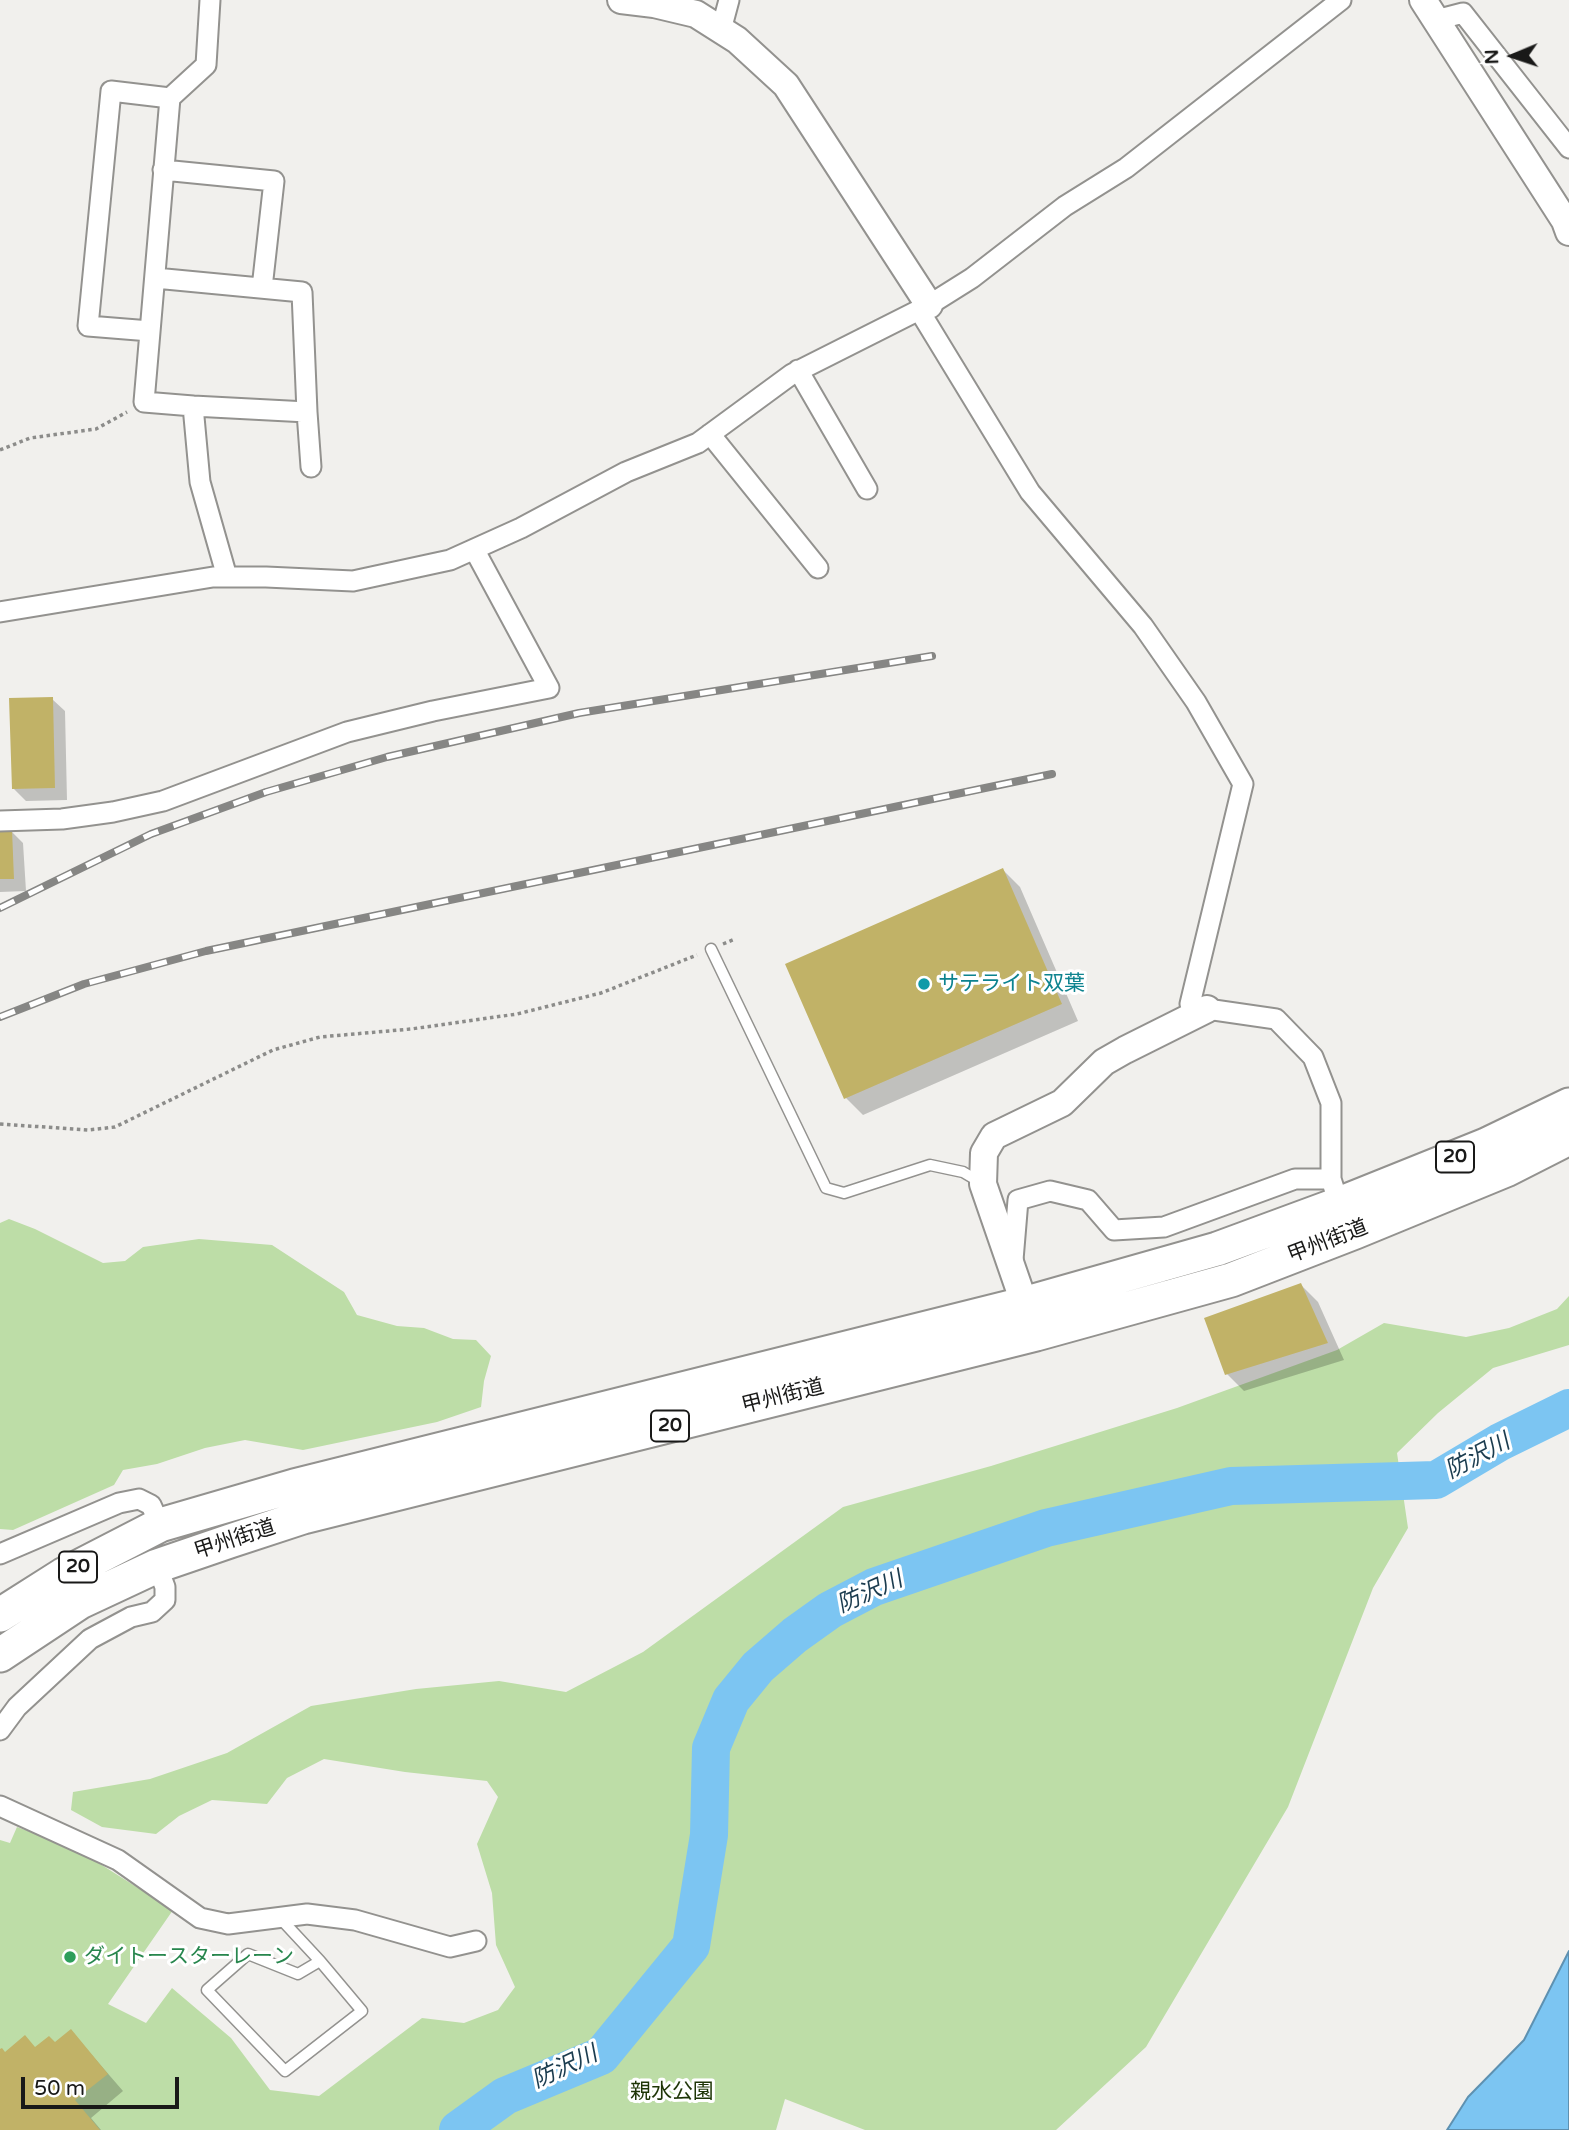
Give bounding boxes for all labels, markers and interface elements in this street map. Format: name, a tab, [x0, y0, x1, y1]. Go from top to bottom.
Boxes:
north arrow	[1478, 21, 1548, 91]
text: N	[1481, 49, 1503, 65]
place label: サテライト双葉	[938, 971, 1085, 997]
marker: サテライト双葉	[916, 976, 932, 992]
road number: 20	[1436, 1142, 1474, 1172]
street label: 甲州街道	[1284, 1215, 1372, 1269]
street label: 甲州街道	[739, 1375, 827, 1419]
road number: 20	[651, 1410, 689, 1442]
water label: 防沢川	[1441, 1429, 1515, 1485]
street label: 甲州街道	[191, 1515, 279, 1565]
road number: 20	[59, 1552, 97, 1582]
water label: 防沢川	[833, 1566, 907, 1620]
place label: ダイトースターレーン	[84, 1944, 294, 1970]
marker: ダイトースターレーン	[62, 1949, 78, 1965]
water label: 防沢川	[528, 2041, 602, 2095]
scale bar	[24, 2064, 182, 2108]
text: 50 m	[34, 2076, 85, 2101]
park label: 親水公園	[630, 2079, 714, 2105]

